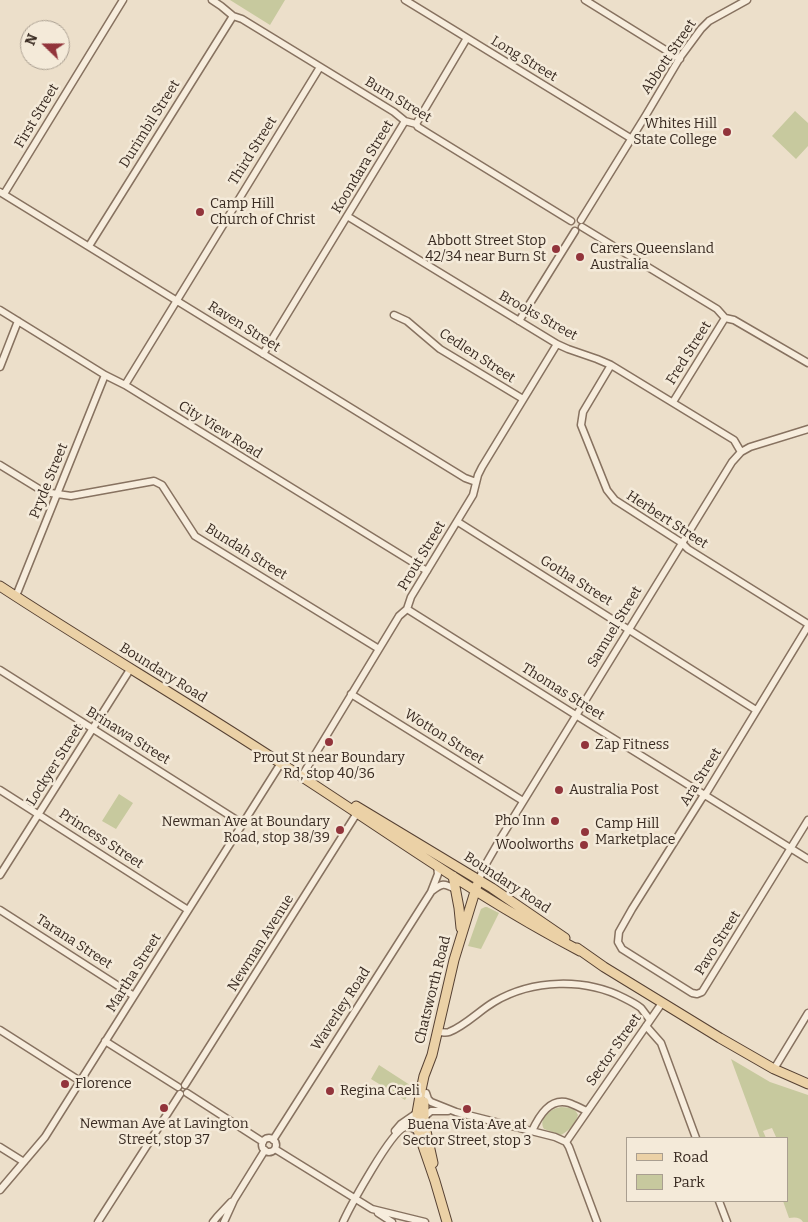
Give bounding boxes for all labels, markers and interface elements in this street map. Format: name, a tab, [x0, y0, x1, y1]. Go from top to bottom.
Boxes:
street label: Abbott Street	[638, 16, 700, 98]
north arrow	[20, 20, 70, 70]
text: N	[22, 31, 41, 48]
street label: Long Street	[488, 33, 560, 85]
street label: Burn Street	[362, 74, 434, 126]
street label: Durimbil Street	[116, 77, 184, 171]
street label: First Street	[11, 81, 63, 151]
street label: Third Street	[225, 114, 281, 188]
place label: Whites Hill State College	[633, 116, 717, 148]
street label: Koondara Street	[329, 117, 397, 217]
marker: Whites Hill State College	[721, 126, 733, 138]
place label: Camp Hill Church of Christ	[210, 196, 315, 228]
marker: Camp Hill Church of Christ	[194, 206, 206, 218]
place label: Abbott Street Stop 42/34 near Burn St	[425, 233, 546, 266]
place label: Carers Queensland Australia	[590, 241, 714, 274]
marker: Abbott Street Stop 42/34 near Burn St	[550, 243, 562, 255]
marker: Carers Queensland Australia	[574, 251, 586, 263]
street label: Brooks Street	[496, 288, 580, 344]
street label: Raven Street	[205, 298, 283, 356]
street label: Fred Street	[663, 318, 715, 388]
street label: Cedlen Street	[436, 325, 518, 387]
street label: City View Road	[175, 398, 265, 462]
street label: Pryde Street	[26, 441, 72, 521]
street label: Herbert Street	[623, 487, 711, 553]
street label: Prout Street	[395, 518, 449, 594]
street label: Bundah Street	[202, 520, 290, 584]
street label: Gotha Street	[537, 552, 615, 610]
street label: Samuel Street	[584, 583, 646, 671]
street label: Boundary Road	[116, 639, 210, 707]
street label: Thomas Street	[518, 660, 608, 724]
street label: Brinawa Street	[83, 703, 173, 769]
street label: Wotton Street	[401, 706, 487, 768]
street label: Lockyer Street	[23, 721, 87, 809]
marker: Prout St near Boundary Rd, stop 40/36	[323, 736, 335, 748]
place label: Zap Fitness	[595, 737, 669, 753]
marker: Zap Fitness	[579, 739, 591, 751]
street label: Ara Street	[677, 745, 725, 809]
place label: Prout St near Boundary Rd, stop 40/36	[253, 750, 405, 782]
place label: Australia Post	[569, 782, 659, 798]
marker: Australia Post	[553, 784, 565, 796]
street label: Princess Street	[56, 805, 146, 873]
place label: Pho Inn	[495, 813, 545, 829]
place label: Newman Ave at Boundary Road, stop 38/39	[162, 814, 330, 846]
marker: Pho Inn	[549, 815, 561, 827]
place label: Camp Hill Marketplace	[595, 816, 675, 849]
marker: Newman Ave at Boundary Road, stop 38/39	[334, 824, 346, 836]
marker: Camp Hill Marketplace	[579, 826, 591, 838]
place label: Woolworths	[495, 837, 574, 853]
marker: Woolworths	[578, 839, 590, 851]
street label: Boundary Road	[461, 849, 553, 917]
street label: Newman Avenue	[224, 891, 298, 995]
street label: Pavo Street	[692, 908, 744, 978]
street label: Tarana Street	[33, 911, 115, 973]
street label: Martha Street	[103, 931, 165, 1015]
street label: Chatsworth Road	[411, 934, 455, 1046]
street label: Waverley Road	[308, 964, 374, 1054]
street label: Sector Street	[583, 1011, 645, 1089]
place label: Florence	[75, 1076, 132, 1092]
marker: Florence	[59, 1078, 71, 1090]
place label: Regina Caeli	[340, 1083, 420, 1099]
marker: Regina Caeli	[324, 1085, 336, 1097]
marker: Newman Ave at Lavington Street, stop 37	[158, 1102, 170, 1114]
marker: Buena Vista Ave at Sector Street, stop 3	[461, 1103, 473, 1115]
place label: Newman Ave at Lavington Street, stop 37	[79, 1116, 249, 1148]
place label: Buena Vista Ave at Sector Street, stop 3	[402, 1117, 532, 1150]
legend	[626, 1137, 788, 1202]
text: Road	[673, 1148, 708, 1166]
text: Park	[673, 1173, 705, 1191]

